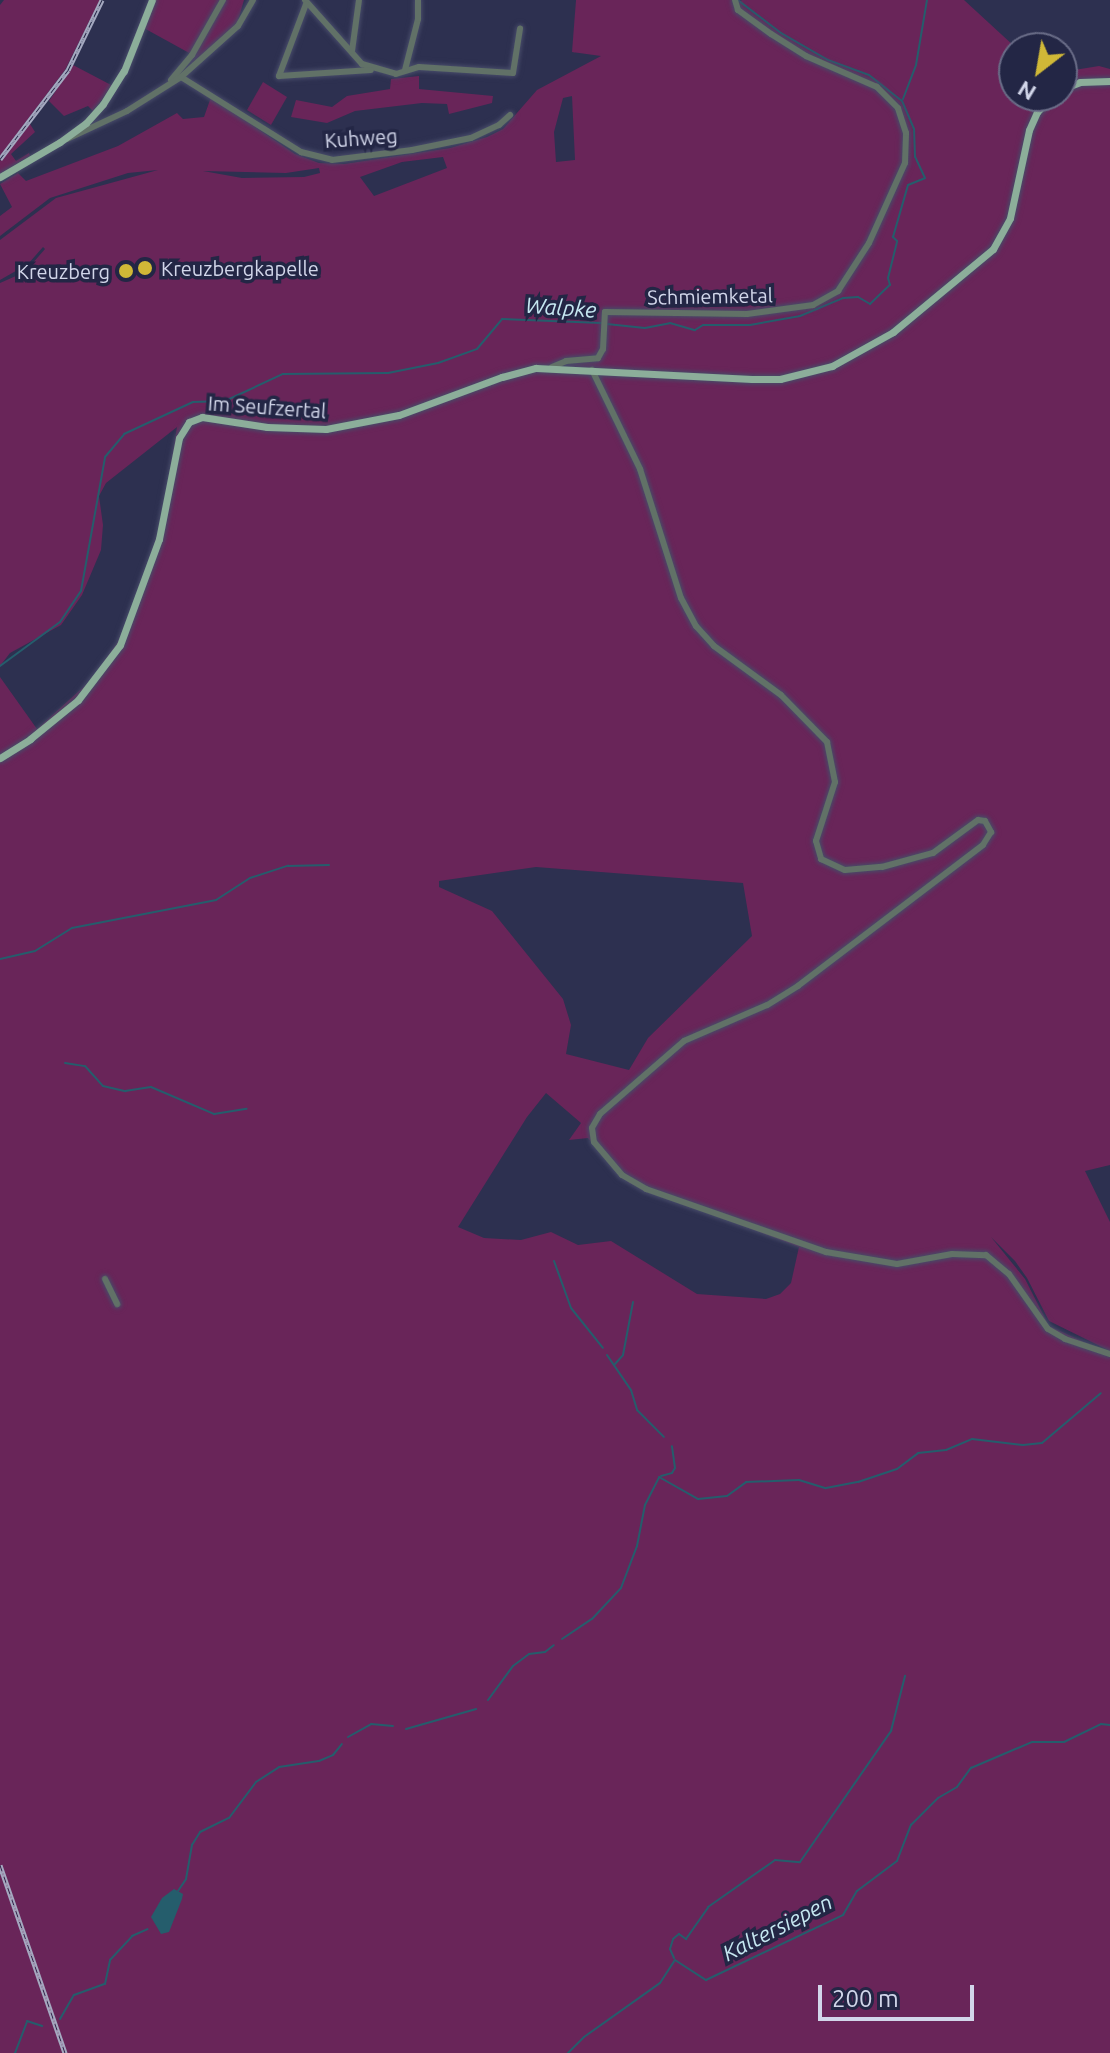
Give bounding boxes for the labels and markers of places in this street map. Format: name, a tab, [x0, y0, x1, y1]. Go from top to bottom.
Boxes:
place label: Kreuzbergkapelle	[161, 256, 319, 280]
place label: Kreuzberg	[17, 259, 110, 283]
marker: Kreuzbergkapelle	[136, 259, 154, 277]
marker: Kreuzberg	[117, 262, 135, 280]

